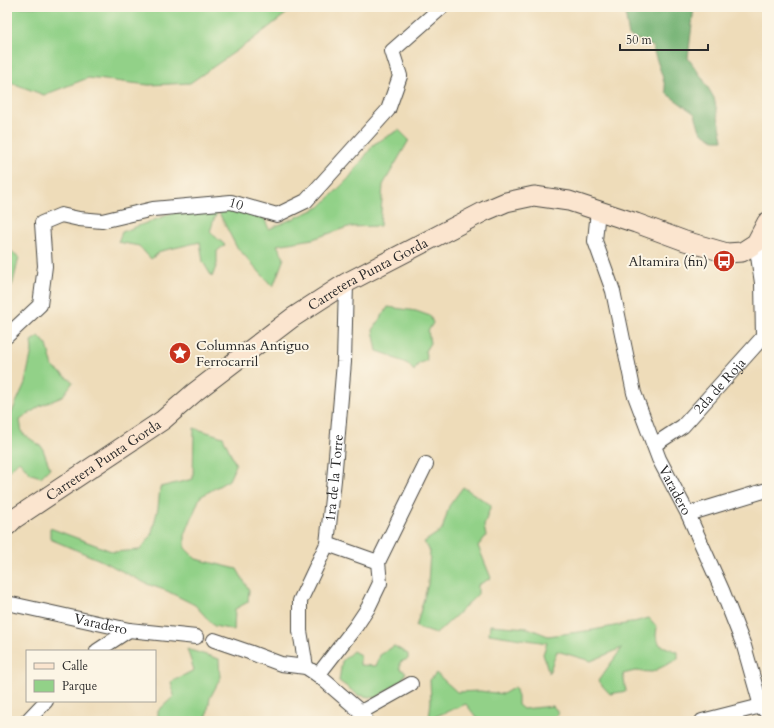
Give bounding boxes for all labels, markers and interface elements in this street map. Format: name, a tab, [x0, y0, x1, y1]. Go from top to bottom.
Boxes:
scale bar	[620, 26, 708, 52]
text: 50 m	[626, 32, 653, 48]
street label: 10	[227, 193, 246, 215]
street label: Carretera Punta Gorda	[304, 233, 431, 315]
bus stop icon: Altamira (fin)	[711, 248, 737, 274]
place label: Altamira (fin)	[629, 252, 708, 271]
place label: Columnas Antiguo Ferrocarril	[196, 336, 310, 371]
place icon: Columnas Antiguo Ferrocarril	[167, 340, 193, 366]
street label: 2da de Roja	[689, 354, 750, 418]
street label: Carretera Punta Gorda	[42, 415, 165, 505]
street label: 1ra de la Torre	[321, 434, 348, 523]
street label: Varadero	[654, 462, 696, 519]
street label: Varadero	[72, 609, 129, 639]
legend	[26, 650, 156, 702]
text: Calle	[62, 658, 88, 674]
text: Parque	[62, 678, 97, 694]

